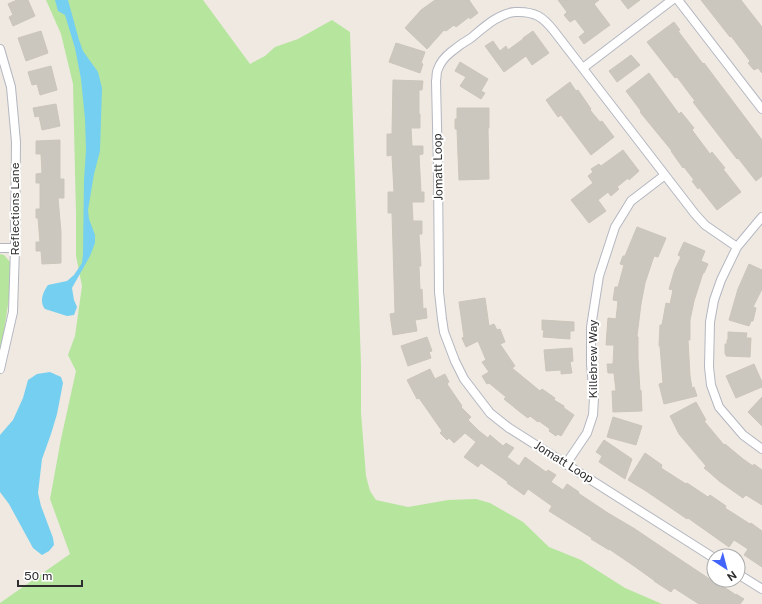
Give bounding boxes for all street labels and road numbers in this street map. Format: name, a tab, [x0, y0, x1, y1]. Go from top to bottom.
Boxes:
street label: Jomatt Loop	[430, 133, 446, 201]
street label: Reflections Lane	[8, 162, 22, 255]
street label: Killebrew Way	[586, 319, 600, 399]
street label: Jomatt Loop	[532, 438, 596, 486]

